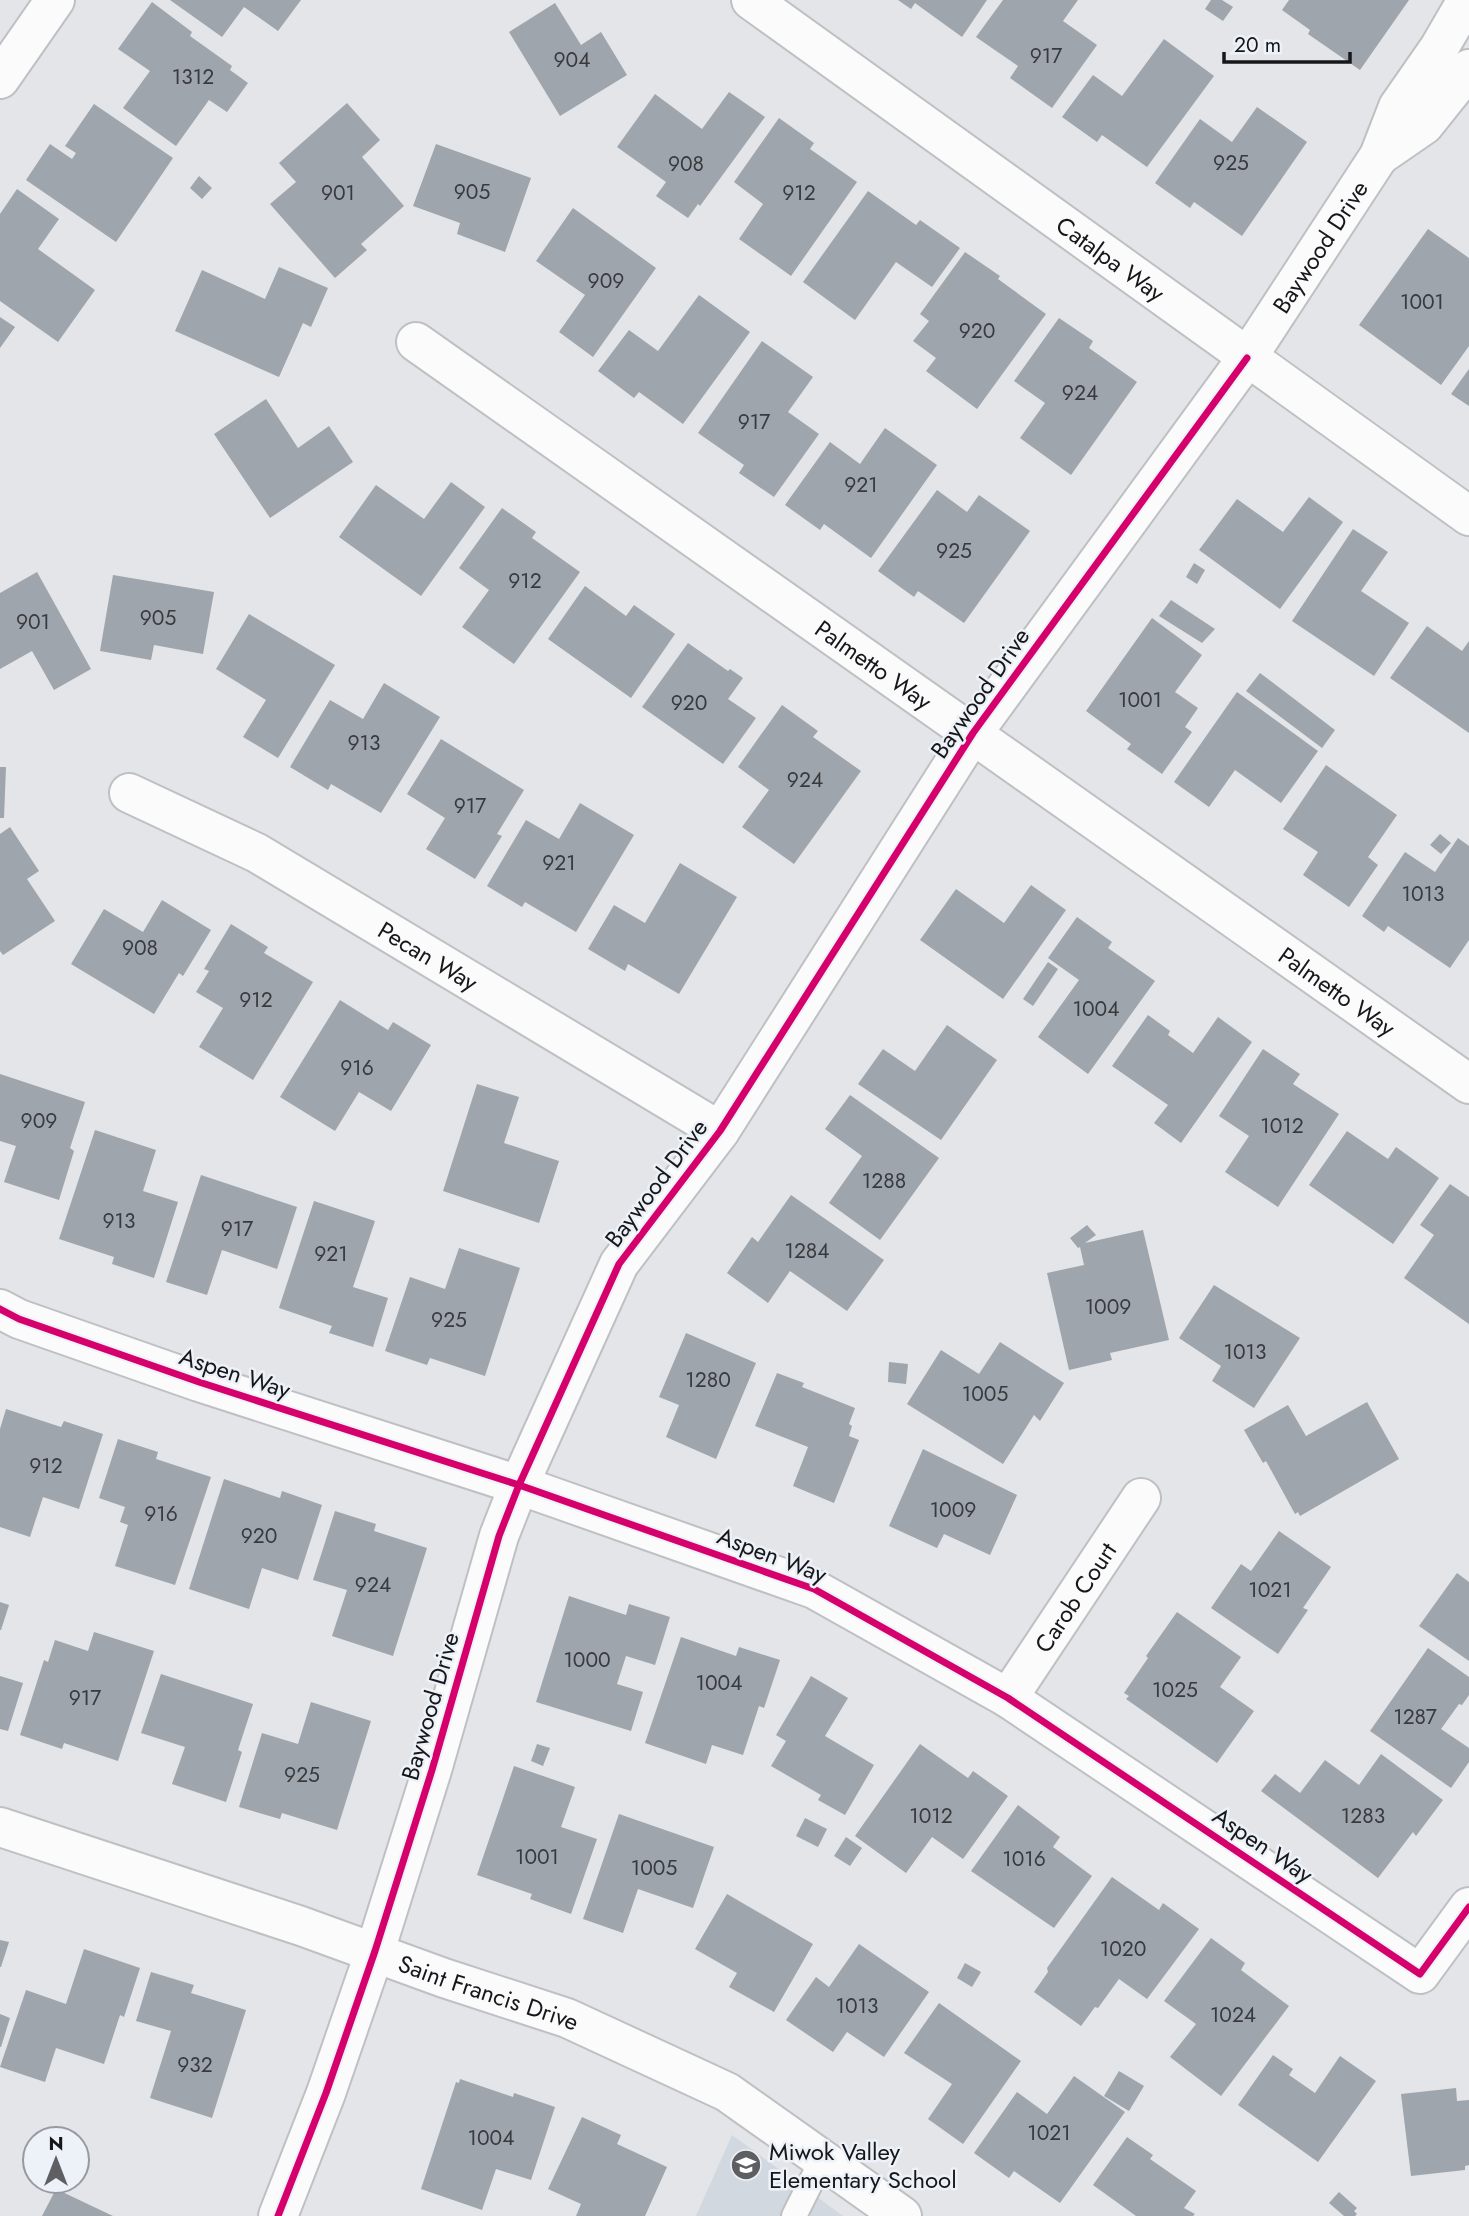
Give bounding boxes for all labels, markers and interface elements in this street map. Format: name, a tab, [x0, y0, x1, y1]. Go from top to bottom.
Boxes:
scale bar	[1224, 21, 1350, 65]
text: 20 m	[1234, 30, 1281, 60]
house number: 917	[1030, 41, 1062, 71]
house number: 904	[554, 45, 590, 75]
house number: 1312	[172, 62, 214, 92]
house number: 925	[1213, 148, 1249, 178]
house number: 908	[668, 149, 704, 179]
street label: Baywood Drive	[1263, 173, 1376, 320]
house number: 905	[454, 177, 490, 207]
house number: 901	[321, 178, 355, 208]
house number: 912	[782, 178, 816, 208]
street label: Catalpa Way	[1049, 207, 1173, 310]
house number: 909	[588, 266, 624, 296]
house number: 1001	[1400, 287, 1444, 317]
house number: 920	[959, 316, 995, 346]
house number: 924	[1062, 378, 1098, 408]
house number: 917	[738, 407, 770, 437]
house number: 921	[844, 470, 878, 500]
house number: 925	[936, 536, 972, 566]
house number: 912	[508, 566, 542, 596]
house number: 905	[140, 603, 176, 633]
house number: 901	[16, 607, 50, 637]
street label: Palmetto Way	[808, 611, 940, 718]
street label: Baywood Drive	[922, 621, 1038, 765]
house number: 1001	[1118, 685, 1162, 715]
house number: 920	[671, 688, 707, 718]
house number: 913	[347, 728, 381, 758]
house number: 924	[787, 765, 823, 795]
house number: 917	[454, 791, 486, 821]
house number: 921	[542, 848, 576, 878]
house number: 1013	[1402, 879, 1444, 909]
street label: Pecan Way	[372, 912, 485, 1000]
house number: 908	[122, 933, 158, 963]
street label: Palmetto Way	[1272, 938, 1403, 1045]
house number: 912	[239, 985, 273, 1015]
house number: 1004	[1073, 994, 1119, 1024]
house number: 916	[340, 1053, 374, 1083]
house number: 909	[21, 1106, 57, 1136]
house number: 1012	[1260, 1111, 1304, 1141]
street label: Baywood Drive	[596, 1112, 716, 1254]
house number: 1288	[862, 1166, 906, 1196]
house number: 913	[102, 1206, 136, 1236]
house number: 917	[221, 1214, 253, 1244]
house number: 1284	[784, 1236, 830, 1266]
house number: 921	[314, 1239, 348, 1269]
house number: 1009	[1085, 1292, 1131, 1322]
house number: 925	[431, 1305, 467, 1335]
house number: 1013	[1224, 1337, 1266, 1367]
street label: Aspen Way	[175, 1339, 295, 1407]
house number: 1280	[685, 1365, 731, 1395]
house number: 1005	[962, 1379, 1008, 1409]
house number: 912	[29, 1451, 63, 1481]
house number: 1009	[930, 1495, 976, 1525]
house number: 916	[144, 1499, 178, 1529]
street label: Aspen Way	[712, 1518, 832, 1592]
house number: 920	[241, 1521, 277, 1551]
street label: Carob Court	[1026, 1535, 1125, 1659]
house number: 924	[355, 1570, 391, 1600]
house number: 1021	[1248, 1575, 1292, 1605]
street label: Baywood Drive	[392, 1628, 468, 1784]
house number: 1000	[563, 1645, 611, 1675]
house number: 1004	[696, 1668, 742, 1698]
house number: 1025	[1152, 1675, 1198, 1705]
house number: 917	[69, 1683, 101, 1713]
house number: 1287	[1393, 1702, 1437, 1732]
house number: 925	[284, 1760, 320, 1790]
street label: Aspen Way	[1206, 1798, 1321, 1892]
house number: 1012	[909, 1801, 953, 1831]
house number: 1283	[1341, 1801, 1385, 1831]
house number: 1001	[515, 1842, 559, 1872]
house number: 1016	[1002, 1844, 1046, 1874]
house number: 1005	[631, 1853, 677, 1883]
house number: 1020	[1100, 1934, 1146, 1964]
street label: Saint Francis Drive	[394, 1945, 585, 2039]
house number: 1013	[836, 1991, 878, 2021]
house number: 1024	[1210, 2000, 1256, 2030]
house number: 932	[177, 2050, 213, 2080]
house number: 1021	[1027, 2118, 1071, 2148]
house number: 1004	[468, 2123, 514, 2153]
north arrow	[21, 2125, 91, 2195]
text: N	[48, 2130, 64, 2157]
place label: Miwok Valley Elementary School	[769, 2134, 957, 2197]
school or university icon: Miwok Valley Elementary School	[729, 2148, 763, 2182]

